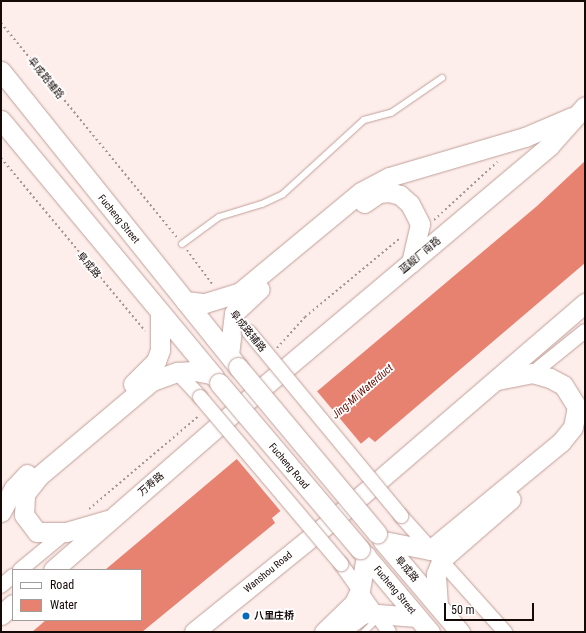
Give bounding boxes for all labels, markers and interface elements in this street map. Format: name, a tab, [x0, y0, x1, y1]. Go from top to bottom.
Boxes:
street label: 阜成路辅路	[26, 55, 66, 101]
street label: Fucheng Street	[96, 192, 142, 246]
street label: 蓝靛厂南路	[397, 234, 443, 276]
street label: 阜成路	[75, 250, 103, 280]
street label: 阜成路辅路	[228, 308, 268, 354]
water label: Jing-Mi Waterduct	[330, 362, 396, 422]
street label: Fucheng Road	[266, 441, 312, 491]
street label: 万寿路	[136, 470, 166, 498]
street label: Wanshou Road	[241, 549, 295, 595]
street label: 阜成路	[393, 554, 421, 584]
street label: Fucheng Street	[371, 563, 419, 617]
legend	[12, 569, 142, 621]
text: Road	[50, 578, 74, 592]
scale bar	[446, 595, 536, 621]
text: Water	[50, 598, 78, 612]
text: 50 m	[451, 603, 475, 617]
place label: 八里庄桥	[254, 610, 294, 622]
marker: 八里庄桥	[241, 611, 251, 621]

